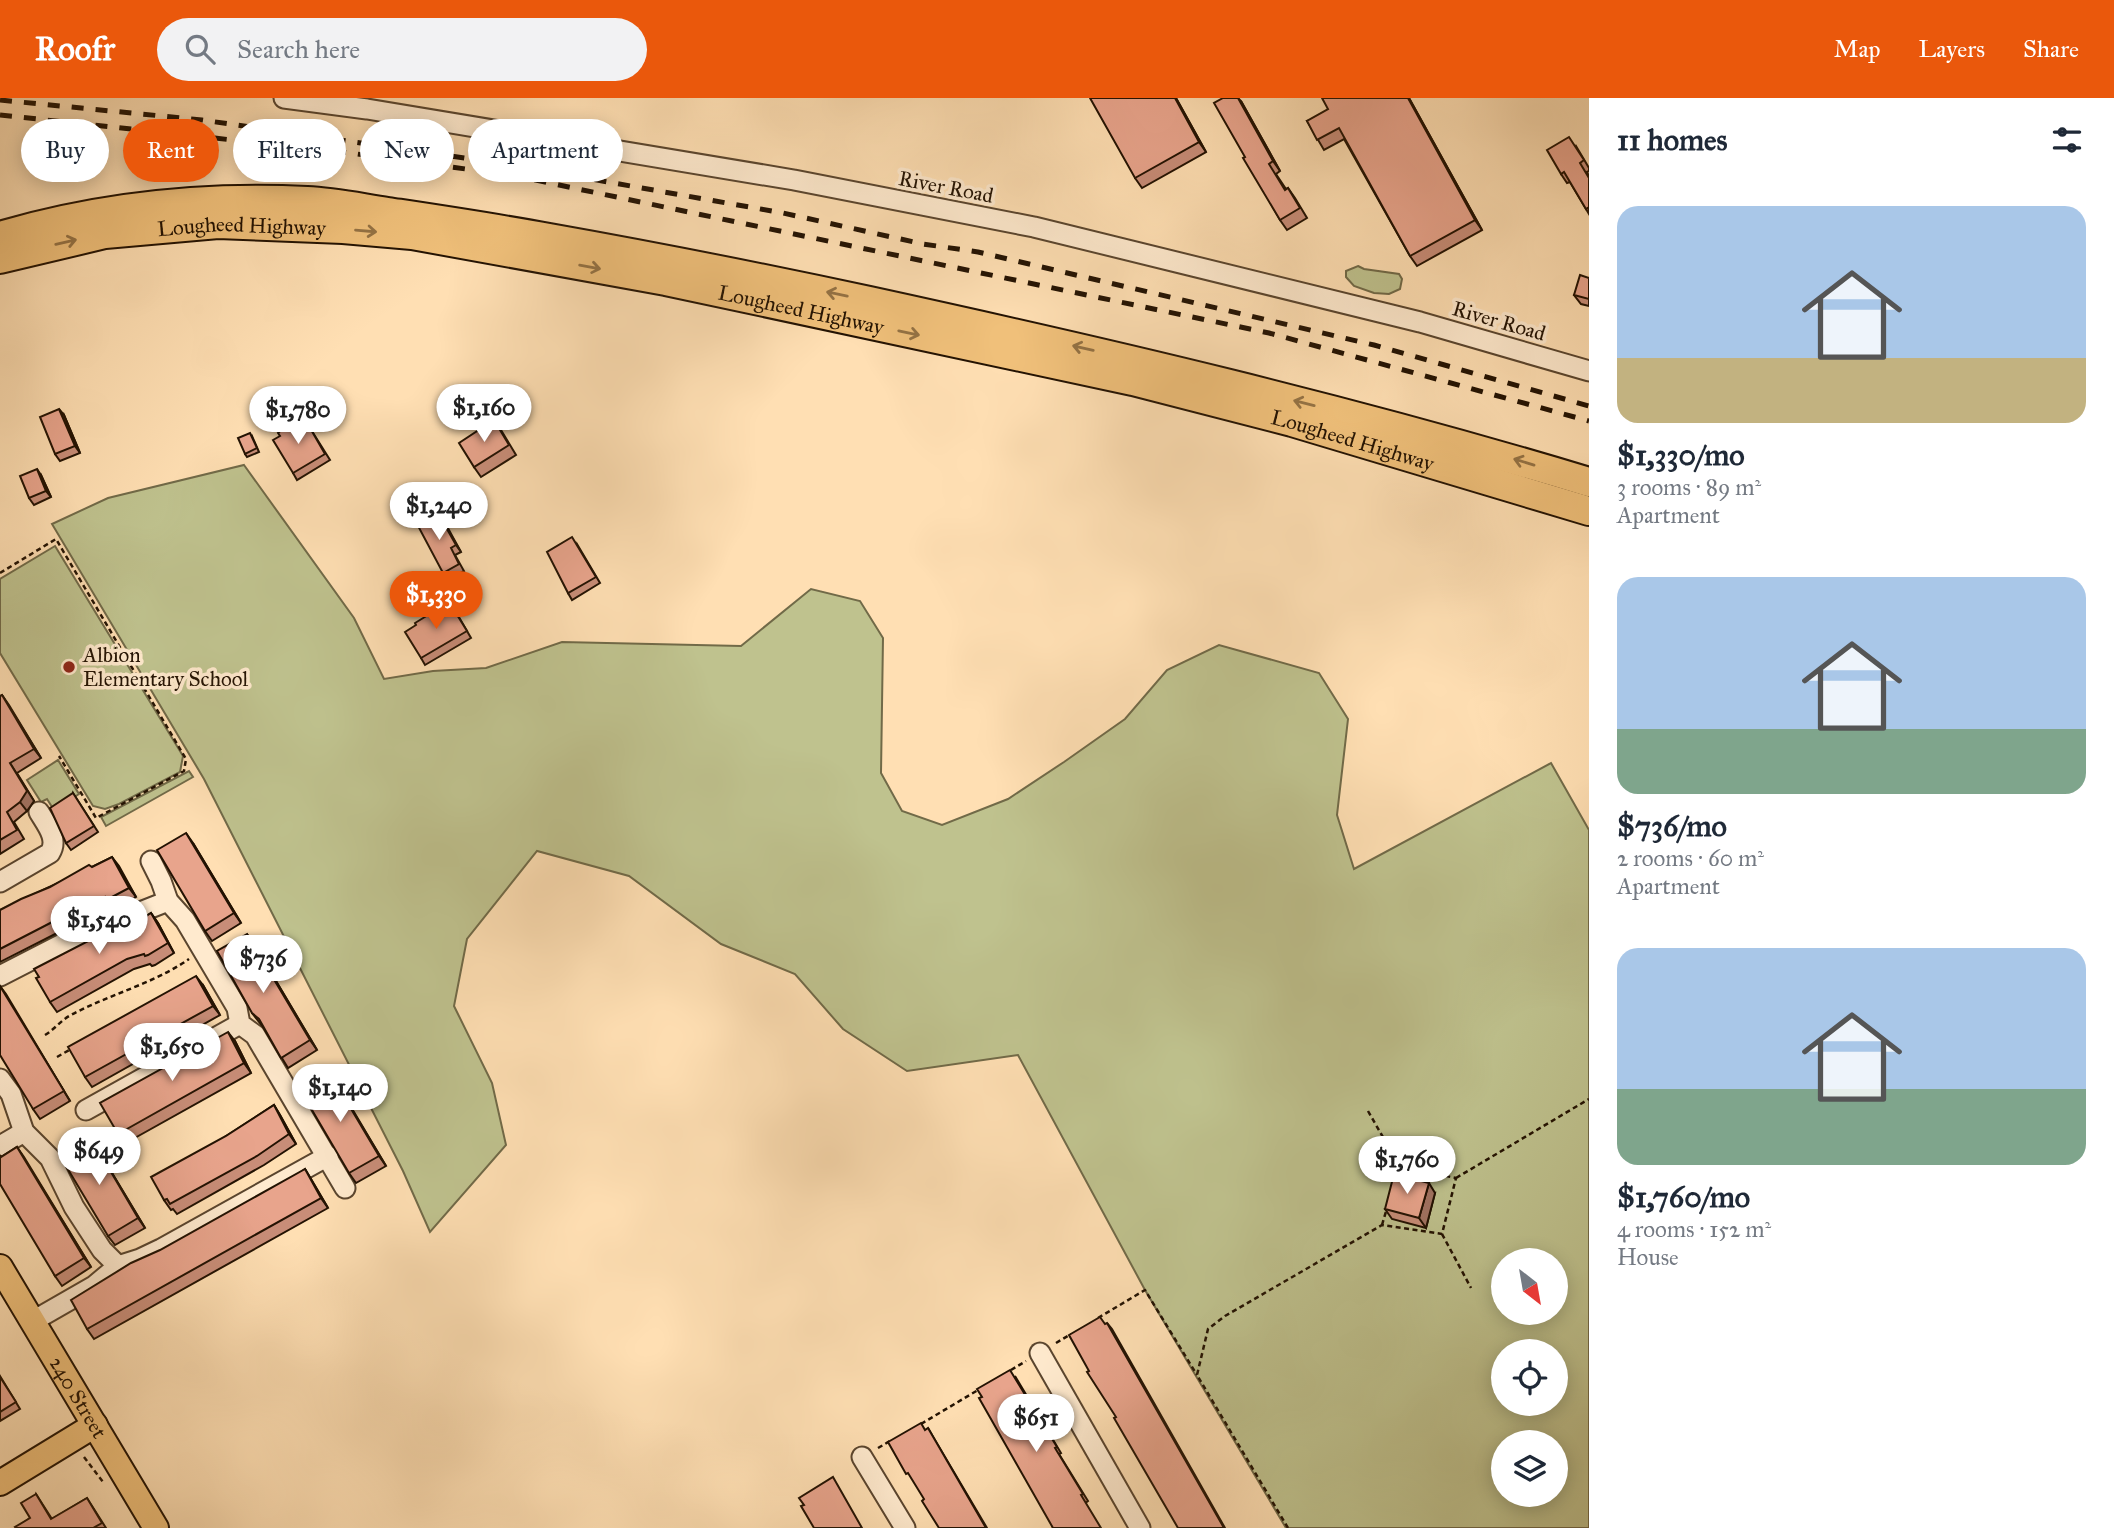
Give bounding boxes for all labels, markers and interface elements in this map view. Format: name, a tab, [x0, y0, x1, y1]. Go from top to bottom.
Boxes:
search box	[157, 18, 647, 81]
text: Roofr	[35, 29, 115, 69]
icon: search	[181, 30, 219, 68]
text: Search here	[237, 33, 360, 65]
text: Map	[1834, 34, 1881, 64]
text: Layers	[1919, 34, 1985, 64]
text: Share	[2023, 34, 2079, 64]
chip: Buy	[21, 119, 109, 182]
chip: Rent	[123, 119, 219, 182]
chip: Filters	[233, 119, 346, 182]
chip: New	[360, 119, 454, 182]
chip: Apartment	[468, 119, 623, 182]
icon: filters	[2048, 121, 2086, 159]
text: 11 homes	[1617, 122, 1728, 158]
street label: River Road	[896, 165, 996, 209]
street label: Lougheed Highway	[156, 211, 328, 242]
one-way arrow	[354, 225, 376, 238]
one-way arrow	[54, 235, 77, 249]
icon: home	[1789, 252, 1915, 378]
one-way arrow	[578, 261, 601, 274]
street label: Lougheed Highway	[716, 280, 887, 341]
one-way arrow	[826, 287, 849, 301]
street label: River Road	[1449, 295, 1549, 347]
one-way arrow	[897, 327, 920, 340]
one-way arrow	[1072, 341, 1095, 355]
pin: $1,160	[427, 384, 541, 444]
pin: $1,780	[241, 386, 355, 446]
text: $1,160	[452, 393, 516, 421]
text: $1,780	[265, 395, 331, 423]
one-way arrow	[1293, 395, 1315, 408]
street label: Lougheed Highway	[1268, 404, 1438, 477]
text: $1,330/mo	[1617, 437, 1745, 473]
one-way arrow	[1513, 455, 1535, 468]
text: 3 rooms · 89 m²	[1617, 473, 1761, 501]
pin: $1,240	[382, 482, 496, 542]
text: $1,240	[406, 491, 472, 519]
text: Apartment	[1617, 501, 1720, 529]
pin: $1,330	[379, 572, 493, 631]
text: $1,330	[406, 580, 466, 608]
icon: home	[1789, 623, 1915, 749]
place label: Albion Elementary School	[82, 642, 248, 692]
marker: Albion Elementary School	[61, 659, 77, 675]
text: $736/mo	[1617, 808, 1727, 844]
text: 2 rooms · 60 m²	[1617, 844, 1764, 872]
text: Apartment	[1617, 872, 1720, 900]
pin: $1,540	[42, 896, 156, 956]
text: $1,540	[67, 905, 131, 933]
pin: $736	[222, 936, 304, 995]
text: $736	[239, 944, 287, 972]
icon: home	[1789, 994, 1915, 1120]
pin: $1,650	[115, 1024, 229, 1083]
text: $1,650	[140, 1032, 204, 1060]
pin: $1,140	[283, 1065, 397, 1124]
text: $1,140	[308, 1073, 372, 1101]
pin: $649	[58, 1128, 140, 1187]
text: $649	[74, 1136, 124, 1164]
pin: $1,760	[1350, 1136, 1464, 1196]
text: $1,760	[1375, 1145, 1439, 1173]
text: $1,760/mo	[1617, 1179, 1750, 1215]
text: 4 rooms · 152 m²	[1617, 1215, 1771, 1243]
text: House	[1617, 1243, 1679, 1271]
north arrow	[1491, 1248, 1568, 1325]
map controls	[1491, 1248, 1568, 1507]
button: locate	[1491, 1339, 1568, 1416]
street label: 240 Street	[43, 1352, 113, 1444]
pin: $651	[995, 1394, 1077, 1454]
text: $651	[1013, 1403, 1059, 1431]
button: layers	[1491, 1430, 1568, 1507]

